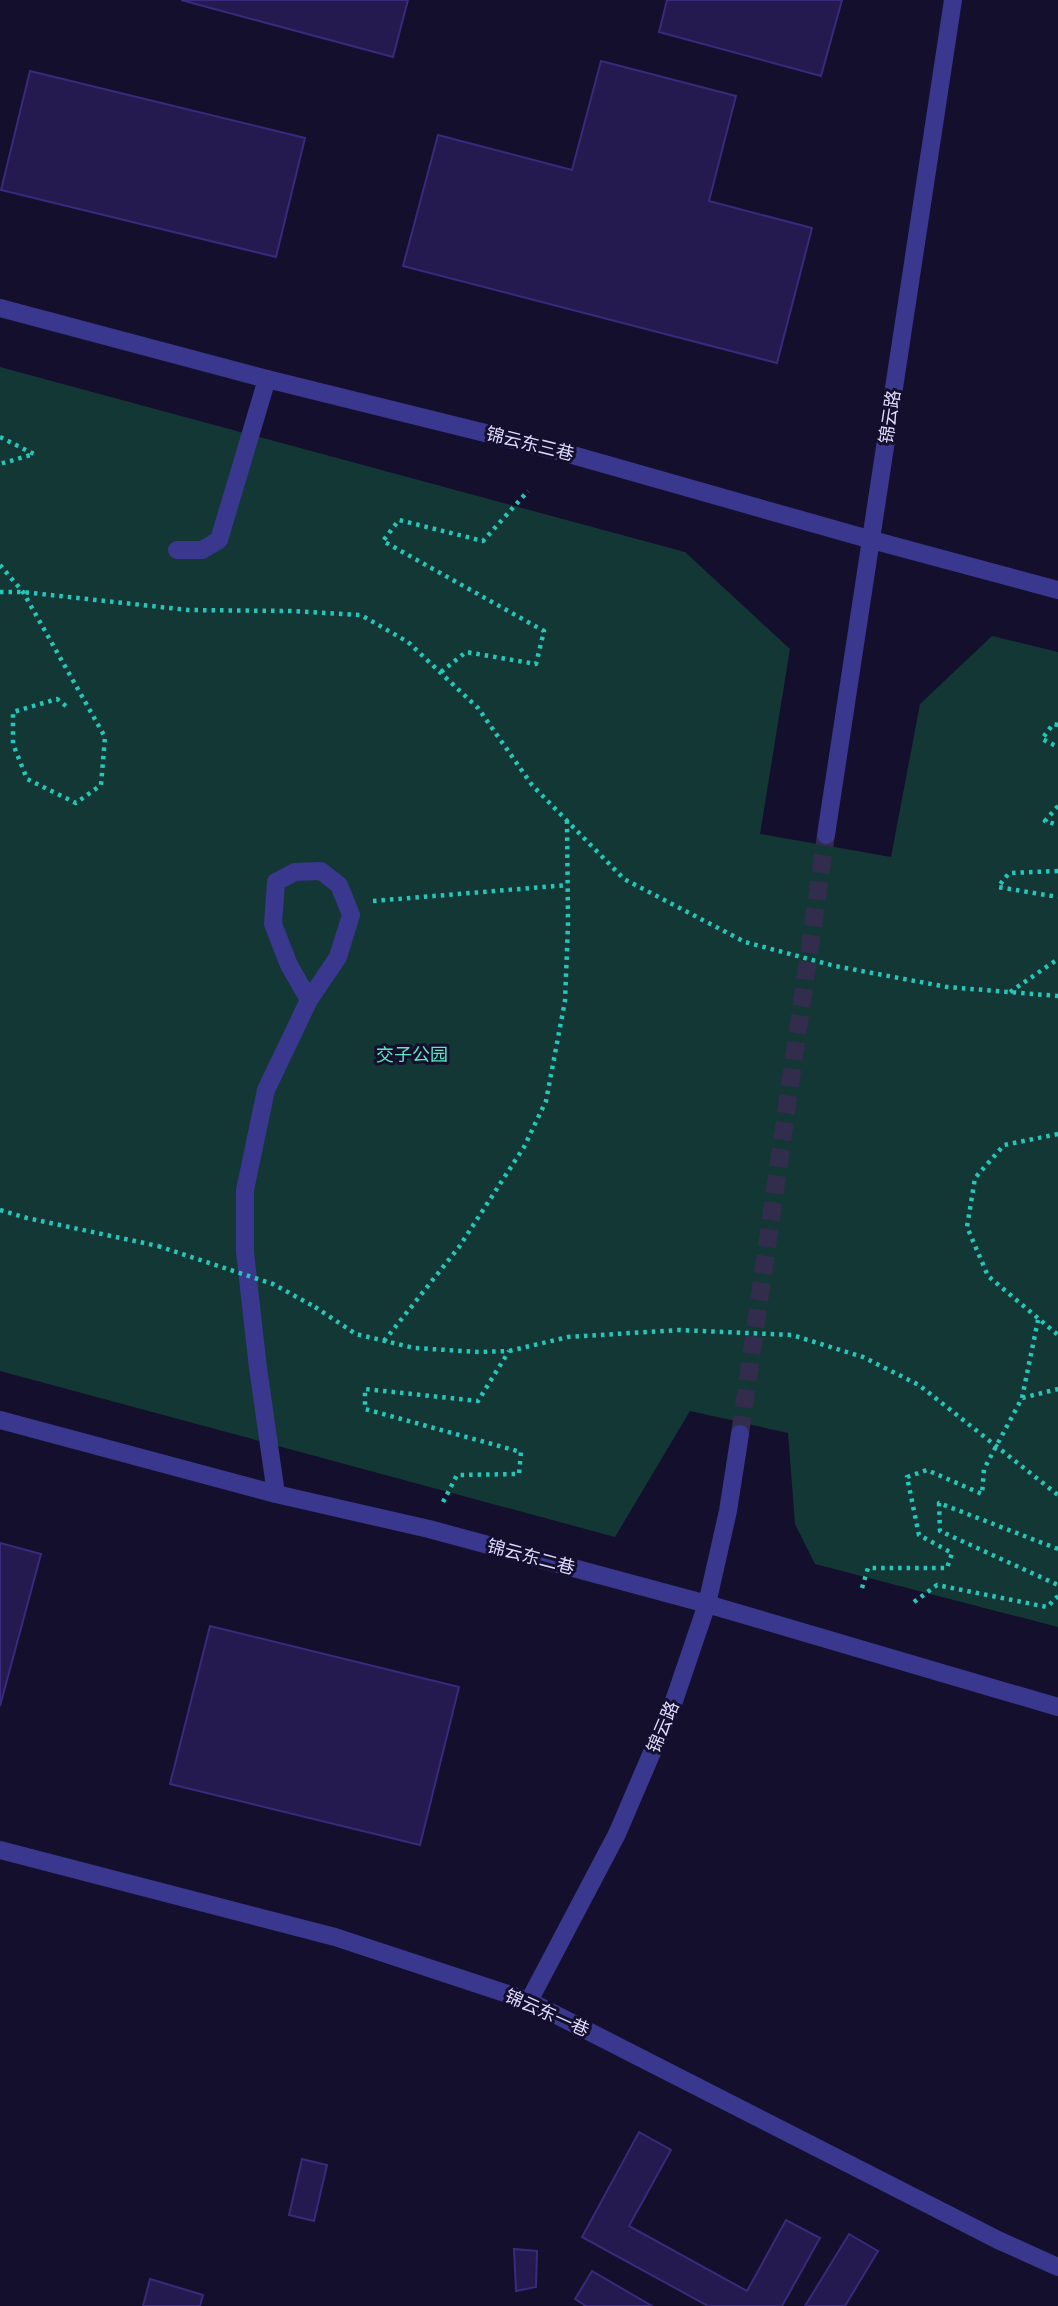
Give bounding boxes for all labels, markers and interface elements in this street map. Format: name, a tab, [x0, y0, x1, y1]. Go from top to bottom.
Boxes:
street label: 锦云路	[875, 389, 905, 445]
street label: 锦云东三巷	[484, 422, 576, 466]
park label: 交子公园	[376, 1044, 448, 1066]
street label: 锦云东二巷	[485, 1535, 577, 1579]
street label: 锦云路	[642, 1698, 684, 1756]
street label: 锦云东一巷	[501, 1985, 593, 2041]

